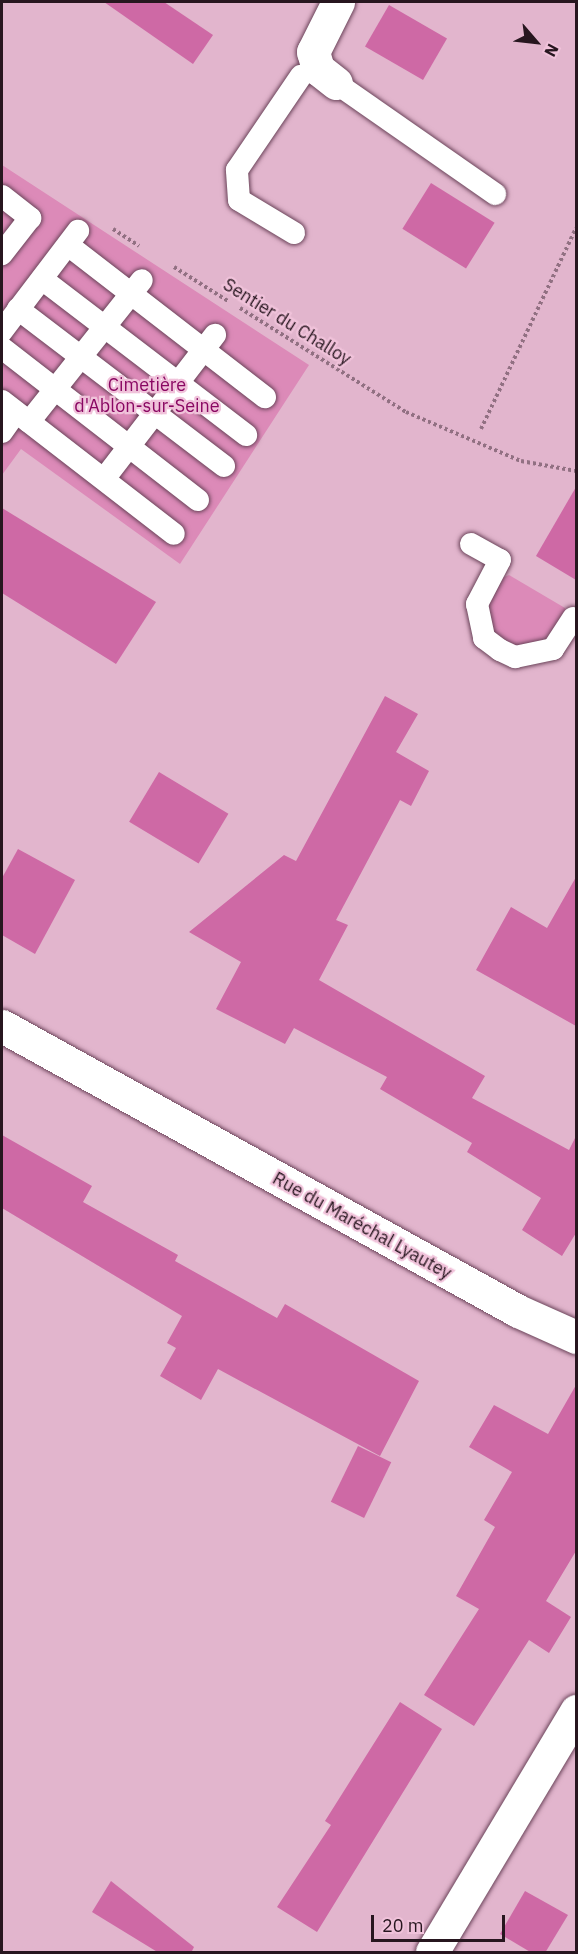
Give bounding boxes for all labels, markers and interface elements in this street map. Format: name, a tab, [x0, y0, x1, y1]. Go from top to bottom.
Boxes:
north arrow	[506, 12, 566, 72]
text: N	[540, 41, 563, 60]
street label: Sentier du Challoy	[219, 274, 355, 370]
park label: Cimetière d'Ablon-sur-Seine	[74, 375, 220, 418]
street label: Rue du Maréchal Lyautey	[269, 1168, 455, 1284]
scale bar	[374, 1903, 508, 1941]
text: 20 m	[382, 1914, 424, 1937]

